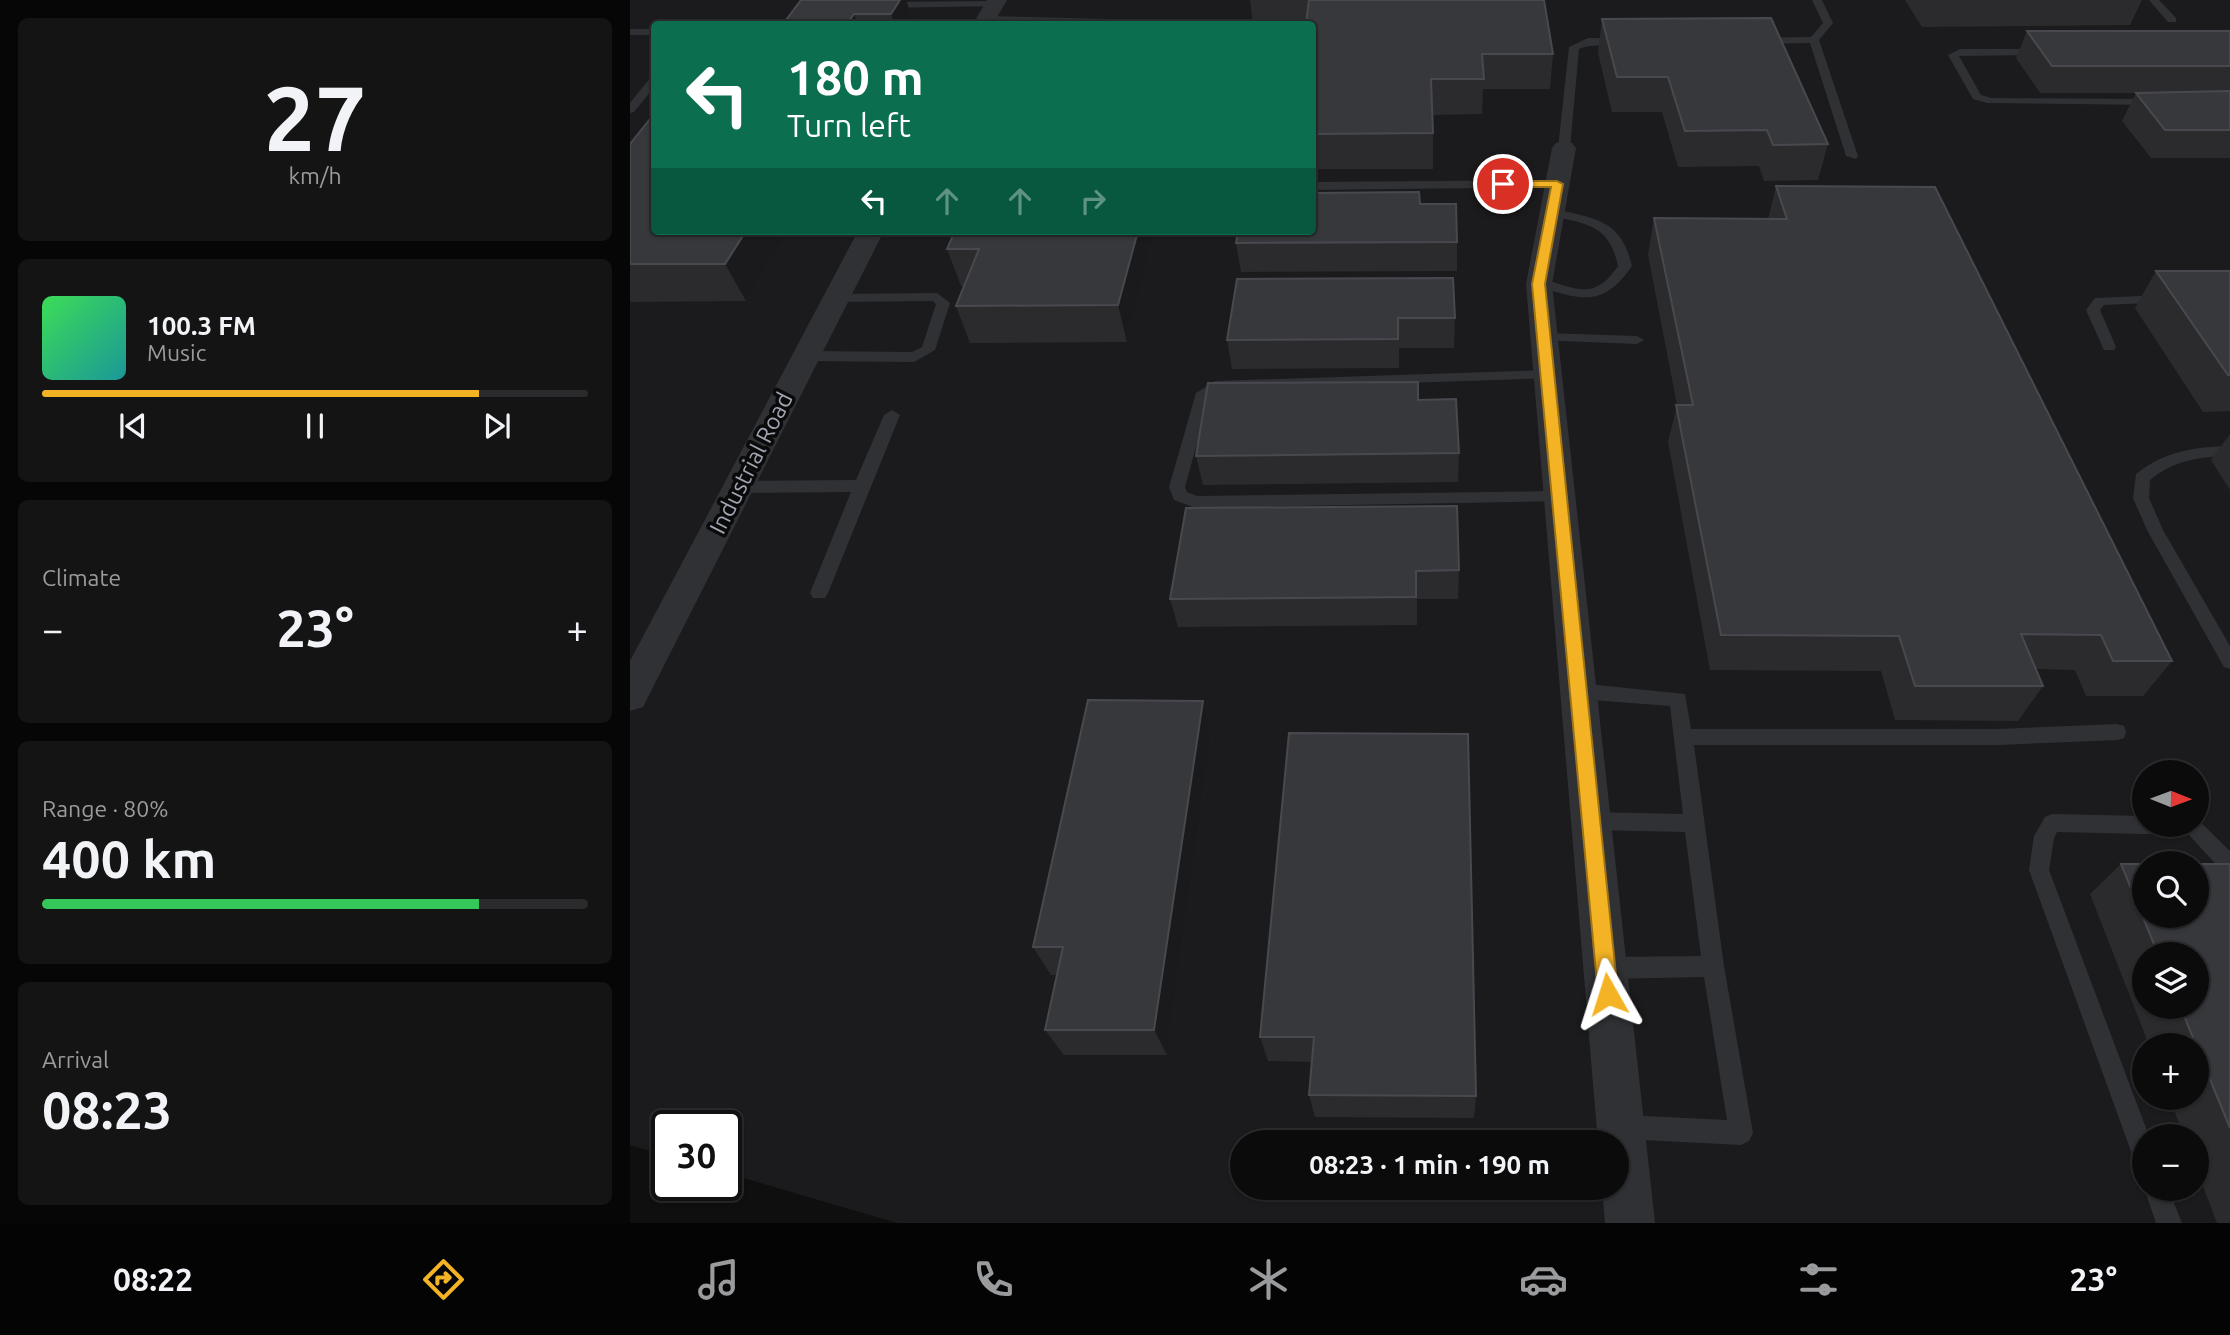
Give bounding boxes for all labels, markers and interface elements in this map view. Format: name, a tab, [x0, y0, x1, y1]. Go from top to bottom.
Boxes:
icon: left	[672, 49, 763, 140]
text: 180 m	[787, 49, 924, 104]
text: 27	[264, 66, 366, 168]
text: Turn left	[787, 107, 911, 143]
pin	[1473, 154, 1533, 214]
text: km/h	[288, 163, 342, 188]
icon: arrive	[1484, 165, 1522, 203]
icon: left	[855, 182, 893, 220]
icon: ahead	[928, 182, 966, 220]
icon: ahead	[1001, 182, 1039, 220]
icon: right	[1074, 182, 1112, 220]
text: 100.3 FM	[147, 311, 256, 340]
text: Music	[147, 340, 206, 365]
street label: Industrial Road	[704, 388, 797, 538]
icon: previous	[114, 407, 152, 445]
icon: pause	[296, 407, 334, 445]
icon: next	[478, 407, 516, 445]
text: Climate	[42, 565, 121, 590]
text: 23°	[276, 599, 354, 657]
text: −	[42, 608, 63, 650]
text: +	[567, 608, 588, 650]
north arrow	[2132, 760, 2208, 836]
map controls	[2132, 760, 2209, 1201]
text: Range · 80%	[42, 796, 169, 821]
text: 400 km	[42, 830, 216, 888]
button: search	[2132, 851, 2209, 928]
button: layers	[2132, 942, 2209, 1019]
position arrow	[1571, 957, 1645, 1031]
button: +	[2132, 1033, 2209, 1110]
text: Arrival	[42, 1047, 109, 1072]
text: 08:23	[42, 1081, 172, 1139]
speed limit sign: 30	[651, 1110, 742, 1201]
button: −	[2132, 1124, 2209, 1201]
text: 08:23 · 1 min · 190 m	[1309, 1150, 1550, 1179]
icon: directions	[419, 1255, 468, 1304]
icon: music	[694, 1255, 743, 1304]
icon: phone	[969, 1255, 1018, 1304]
icon: climate	[1244, 1255, 1293, 1304]
icon: car	[1519, 1255, 1568, 1304]
icon: filters	[1794, 1255, 1843, 1304]
text: 08:22	[113, 1261, 193, 1297]
text: 23°	[2070, 1261, 2117, 1297]

